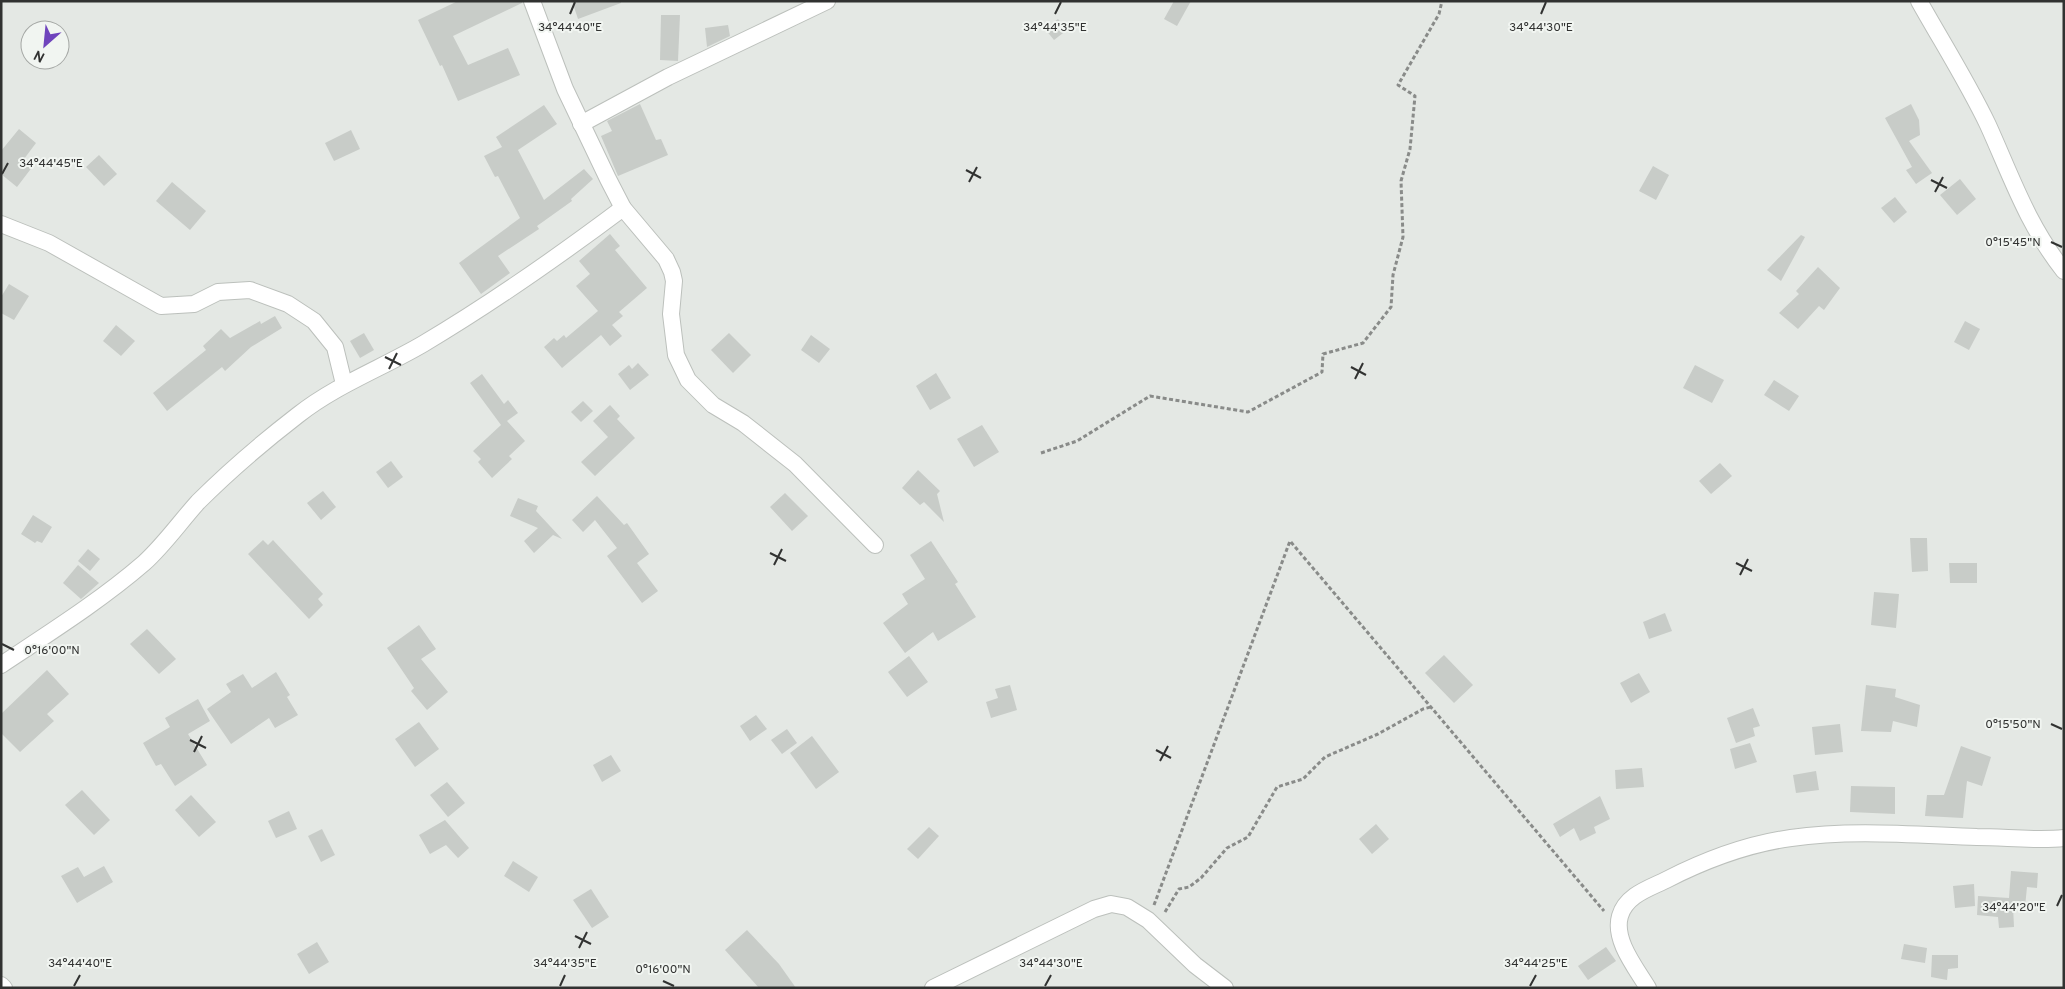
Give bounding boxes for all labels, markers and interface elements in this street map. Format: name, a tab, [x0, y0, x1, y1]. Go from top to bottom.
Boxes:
north arrow	[20, 20, 70, 70]
text: 34°44'40"E	[538, 20, 602, 36]
text: 34°44'35"E	[1023, 20, 1087, 36]
text: 34°44'30"E	[1509, 20, 1573, 36]
text: N	[31, 45, 48, 65]
text: 34°44'45"E	[19, 156, 83, 172]
text: 0°15'45"N	[1985, 235, 2041, 251]
text: 0°16'00"N	[24, 643, 80, 659]
text: 0°15'50"N	[1985, 717, 2041, 733]
text: 34°44'20"E	[1982, 900, 2046, 916]
text: 34°44'40"E	[48, 956, 112, 972]
text: 34°44'35"E	[533, 956, 597, 972]
text: 34°44'30"E	[1019, 956, 1083, 972]
text: 34°44'25"E	[1504, 956, 1568, 972]
text: 0°16'00"N	[635, 962, 691, 978]

